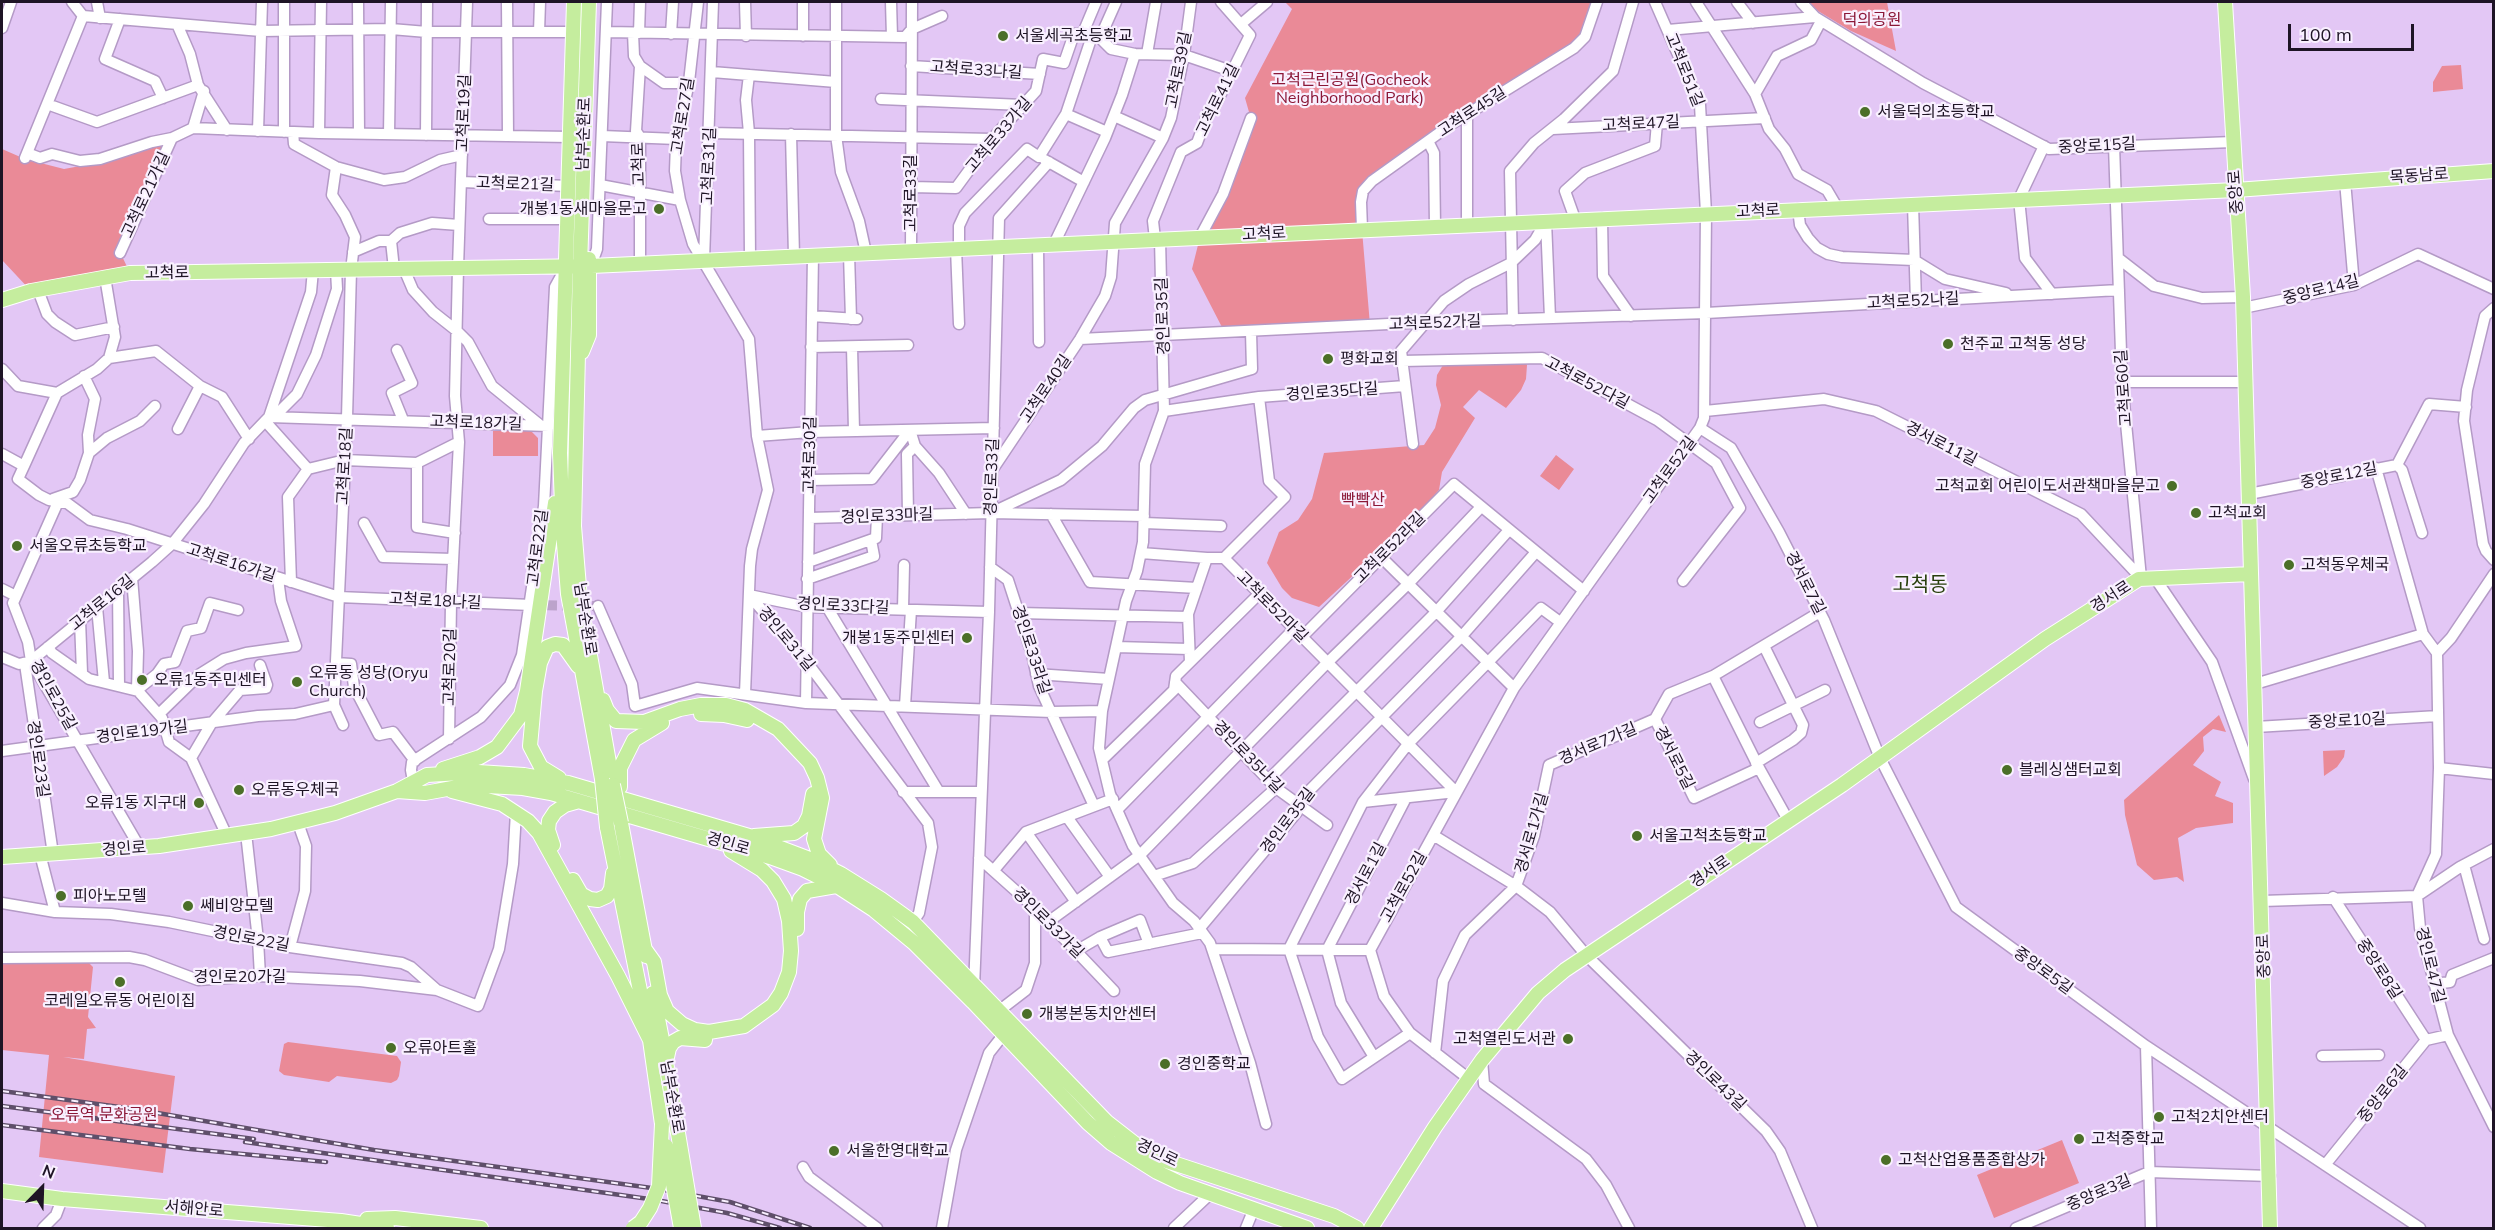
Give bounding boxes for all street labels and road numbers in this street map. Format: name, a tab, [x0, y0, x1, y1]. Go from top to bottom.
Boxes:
street label: 고척로39길	[1162, 30, 1196, 110]
street label: 고척로51길	[1660, 30, 1708, 110]
street label: 고척로33나길	[929, 57, 1023, 83]
street label: 고척로41길	[1192, 61, 1244, 139]
street label: 고척로19길	[453, 74, 475, 152]
street label: 고척로27길	[667, 76, 699, 156]
street label: 고척로45길	[1434, 83, 1510, 141]
street label: 고척로33가길	[962, 93, 1036, 177]
street label: 남부순환로	[573, 97, 595, 171]
street label: 고척로47길	[1602, 112, 1680, 136]
street label: 고척로31길	[698, 127, 720, 205]
street label: 중앙로15길	[2058, 134, 2136, 158]
street label: 고척로	[629, 142, 649, 186]
street label: 고척로21가길	[118, 149, 174, 241]
street label: 고척로33길	[901, 154, 921, 232]
street label: 목동남로	[2389, 164, 2449, 188]
street label: 중앙로	[2225, 169, 2247, 215]
street label: 고척로21길	[476, 173, 554, 195]
street label: 고척로	[1735, 200, 1781, 222]
street label: 고척로	[1241, 223, 1287, 245]
street label: 고척로	[145, 263, 189, 283]
street label: 중앙로14길	[2281, 271, 2361, 309]
street label: 경인로35길	[1152, 277, 1174, 355]
street label: 고척로52나길	[1866, 289, 1960, 313]
street label: 고척로52가길	[1388, 312, 1482, 334]
street label: 고척로60길	[2112, 348, 2136, 428]
street label: 고척로40길	[1016, 351, 1076, 427]
street label: 고척로52다길	[1542, 353, 1632, 413]
street label: 경인로35다길	[1285, 379, 1379, 405]
street label: 고척로18가길	[429, 412, 523, 434]
street label: 고척로30길	[800, 416, 820, 494]
street label: 경서로11길	[1902, 418, 1980, 470]
street label: 고척로18길	[333, 427, 357, 505]
street label: 고척로52길	[1639, 433, 1701, 507]
street label: 경인로33길	[981, 438, 1003, 516]
street label: 중앙로12길	[2299, 459, 2379, 493]
street label: 경인로33마길	[840, 505, 934, 527]
street label: 고척로22길	[524, 508, 552, 588]
street label: 고척로52라길	[1350, 508, 1430, 588]
street label: 고척로16가길	[184, 540, 278, 586]
street label: 경서로7길	[1781, 548, 1829, 618]
street label: 고척로52마길	[1232, 567, 1312, 647]
street label: 고척로16길	[66, 571, 138, 635]
street label: 경서로	[2087, 577, 2135, 617]
street label: 남부순환로	[570, 581, 600, 657]
street label: 고척로18나길	[388, 589, 482, 613]
street label: 경인로33다길	[796, 594, 890, 618]
street label: 경인로31길	[754, 603, 818, 675]
street label: 경인로33라길	[1008, 603, 1054, 697]
street label: 고척로20길	[440, 628, 460, 706]
street label: 경인로25길	[26, 656, 80, 734]
street label: 중앙로10길	[2308, 709, 2386, 733]
street label: 경인로19가길	[95, 717, 189, 747]
street label: 경인로35나길	[1209, 717, 1287, 797]
street label: 경인로23길	[23, 719, 53, 799]
street label: 경서로7가길	[1556, 719, 1640, 769]
street label: 경서로5길	[1650, 723, 1698, 793]
street label: 경인로35길	[1257, 784, 1319, 858]
street label: 경서로1가길	[1511, 790, 1553, 876]
street label: 경인로	[704, 829, 752, 859]
street label: 경인로	[101, 838, 147, 860]
street label: 경서로1길	[1341, 839, 1391, 909]
street label: 고척로52길	[1377, 848, 1431, 926]
street label: 경서로	[1686, 852, 1734, 892]
street label: 경인로33가길	[1008, 883, 1088, 963]
street label: 경인로22길	[211, 922, 291, 956]
street label: 경인로47길	[2411, 925, 2449, 1005]
street label: 중앙로	[2254, 934, 2274, 978]
street label: 중앙로8길	[2352, 935, 2406, 1003]
street label: 중앙로5길	[2010, 943, 2076, 999]
street label: 경인로20가길	[194, 967, 286, 987]
street label: 경인로43길	[1680, 1047, 1750, 1115]
street label: 남부순환로	[656, 1059, 688, 1135]
street label: 중앙로6길	[2354, 1061, 2412, 1127]
street label: 경인로	[1133, 1135, 1181, 1171]
street label: 중앙로3길	[2064, 1171, 2134, 1215]
street label: 서해안로	[164, 1197, 224, 1221]

